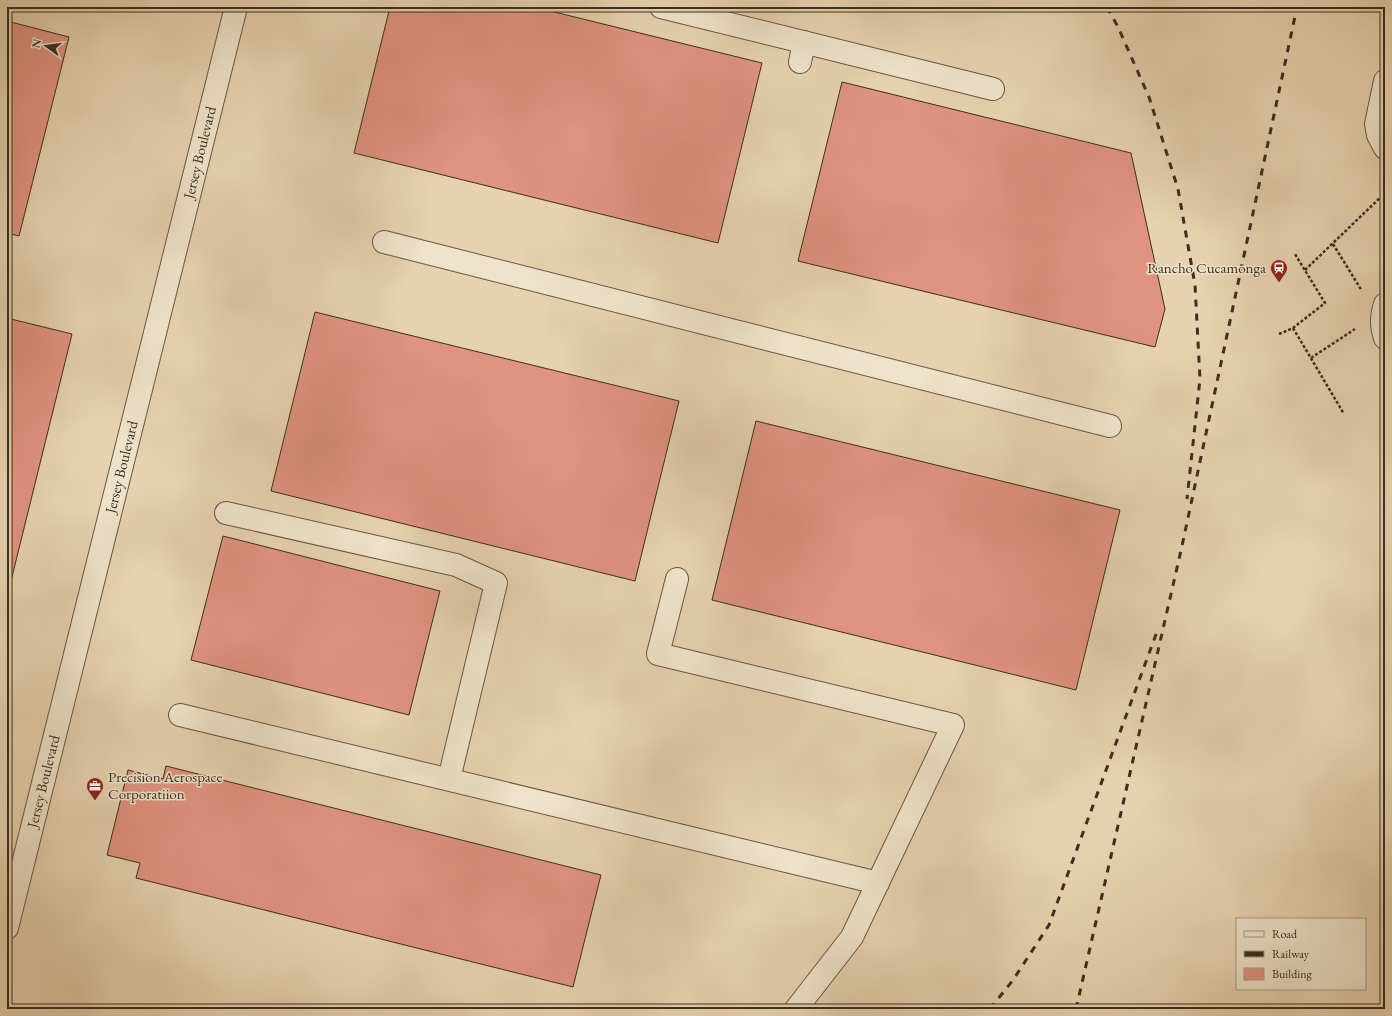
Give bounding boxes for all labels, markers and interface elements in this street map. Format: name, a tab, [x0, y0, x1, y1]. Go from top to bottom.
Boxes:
north arrow	[26, 26, 66, 66]
text: N	[28, 37, 44, 50]
street label: Jersey Boulevard	[178, 104, 220, 203]
place label: Rancho Cucamonga	[1147, 258, 1266, 277]
station icon: Rancho Cucamonga	[1269, 258, 1289, 283]
street label: Jersey Boulevard	[100, 418, 142, 517]
street label: Jersey Boulevard	[22, 733, 64, 832]
place label: Precision Aerospace Corporatiion	[108, 767, 222, 803]
office icon: Precision Aerospace Corporatiion	[85, 776, 105, 801]
legend	[1236, 918, 1366, 990]
text: Road	[1272, 926, 1298, 942]
text: Railway	[1272, 946, 1310, 962]
text: Building	[1272, 966, 1313, 982]

